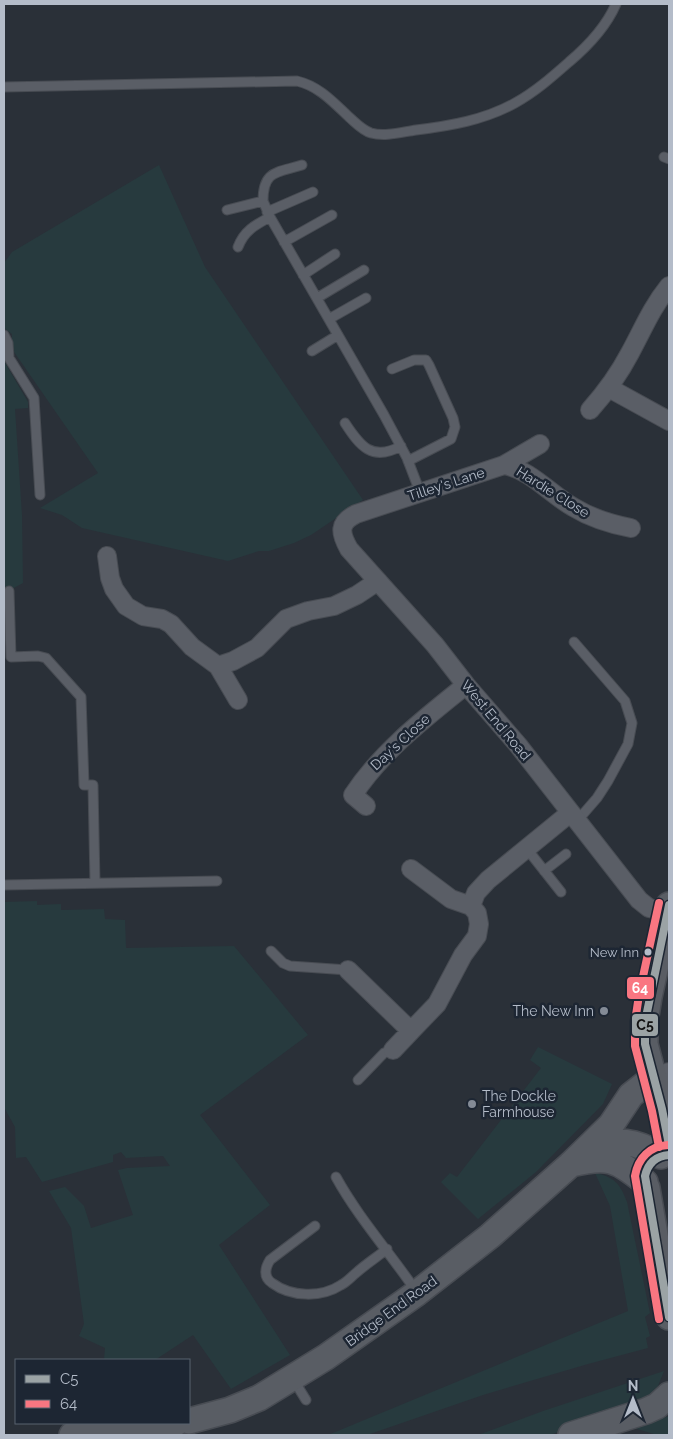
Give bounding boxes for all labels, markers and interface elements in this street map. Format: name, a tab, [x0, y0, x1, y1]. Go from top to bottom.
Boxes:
street label: Hardie Close	[514, 463, 592, 521]
street label: Tilley's Lane	[406, 464, 486, 504]
street label: West End Road	[458, 677, 534, 763]
street label: Day's Close	[367, 711, 433, 773]
place label: New Inn	[590, 945, 639, 960]
marker: New Inn	[643, 947, 653, 957]
line badge: 64	[626, 976, 655, 1000]
text: 64	[632, 980, 648, 996]
place label: The New Inn	[512, 1003, 594, 1019]
marker: The New Inn	[598, 1005, 610, 1017]
line badge: C5	[631, 1013, 659, 1037]
text: C5	[636, 1017, 654, 1033]
place label: The Dockle Farmhouse	[482, 1088, 556, 1120]
marker: The Dockle Farmhouse	[466, 1098, 478, 1110]
street label: Bridge End Road	[342, 1273, 440, 1349]
legend	[15, 1359, 190, 1424]
text: C5	[60, 1370, 78, 1388]
north arrow	[608, 1374, 658, 1424]
text: N	[628, 1378, 638, 1394]
text: 64	[60, 1395, 77, 1413]

